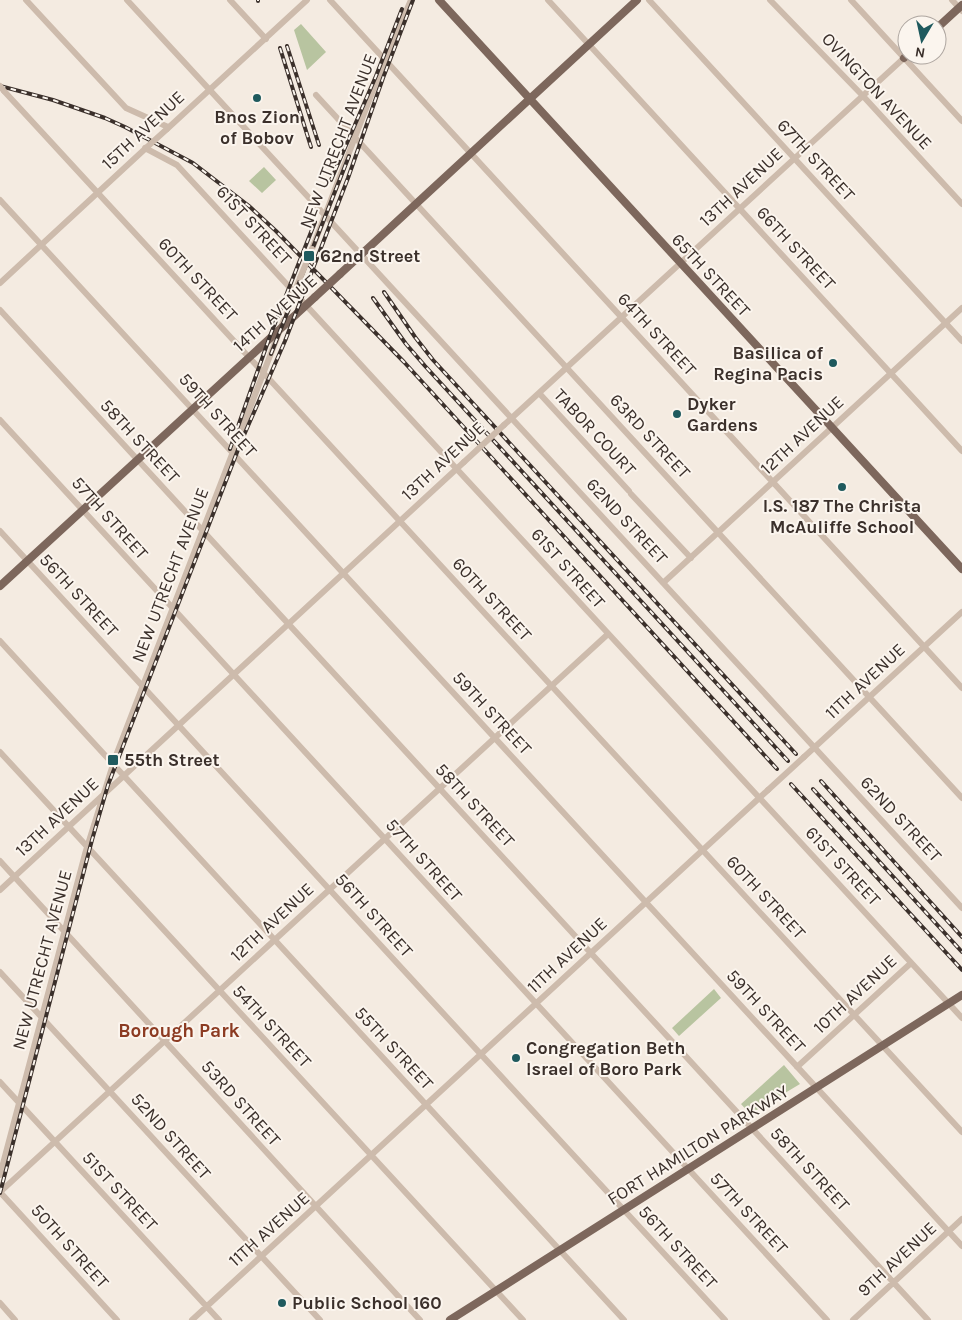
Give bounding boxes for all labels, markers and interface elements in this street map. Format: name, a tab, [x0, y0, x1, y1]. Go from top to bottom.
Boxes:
north arrow	[897, 15, 947, 65]
street label: OVINGTON AVENUE	[817, 28, 937, 154]
street label: NEW UTRECHT AVENUE	[295, 51, 381, 231]
street label: 15TH AVENUE	[97, 86, 189, 174]
marker: Bnos Zion of Bobov	[251, 92, 263, 104]
place label: Bnos Zion of Bobov	[214, 106, 300, 149]
street label: 67TH STREET	[772, 114, 860, 206]
street label: 13TH AVENUE	[695, 143, 787, 231]
street label: 61ST STREET	[212, 181, 296, 269]
street label: 66TH STREET	[752, 202, 840, 294]
street label: 65TH STREET	[667, 229, 755, 321]
street label: 60TH STREET	[154, 233, 242, 325]
place label: 62nd Street	[320, 245, 420, 267]
marker: 62nd Street	[302, 249, 316, 263]
street label: 14TH AVENUE	[228, 269, 322, 357]
street label: 64TH STREET	[613, 288, 701, 380]
place label: Basilica of Regina Pacis	[713, 342, 823, 385]
marker: Basilica of Regina Pacis	[827, 357, 839, 369]
street label: 59TH STREET	[174, 368, 262, 462]
street label: TABOR COURT	[549, 384, 641, 480]
street label: 63RD STREET	[605, 389, 695, 483]
street label: 12TH AVENUE	[756, 391, 848, 479]
place label: Dyker Gardens	[687, 393, 758, 436]
street label: 58TH STREET	[96, 394, 184, 488]
marker: Dyker Gardens	[671, 408, 683, 420]
street label: 13TH AVENUE	[397, 417, 489, 505]
street label: 57TH STREET	[67, 472, 153, 564]
street label: 62ND STREET	[582, 474, 672, 568]
marker: I.S. 187 The Christa McAuliffe School	[836, 481, 848, 493]
street label: NEW UTRECHT AVENUE	[127, 485, 213, 665]
place label: I.S. 187 The Christa McAuliffe School	[763, 495, 921, 538]
street label: 61ST STREET	[526, 523, 610, 613]
street label: 56TH STREET	[35, 549, 123, 641]
street label: 60TH STREET	[448, 553, 536, 645]
street label: 11TH AVENUE	[820, 638, 910, 724]
street label: 59TH STREET	[448, 667, 536, 759]
place label: 55th Street	[124, 749, 220, 771]
marker: 55th Street	[106, 753, 120, 767]
street label: 58TH STREET	[431, 758, 519, 852]
street label: 62ND STREET	[856, 772, 946, 866]
street label: 13TH AVENUE	[11, 773, 103, 861]
street label: 57TH STREET	[381, 814, 467, 906]
street label: 61ST STREET	[801, 822, 885, 910]
street label: 60TH STREET	[722, 851, 810, 943]
street label: NEW UTRECHT AVENUE	[7, 868, 77, 1052]
street label: 56TH STREET	[330, 868, 418, 962]
street label: 12TH AVENUE	[226, 878, 318, 966]
street label: 11TH AVENUE	[522, 912, 612, 998]
street label: 10TH AVENUE	[809, 950, 901, 1038]
street label: 59TH STREET	[722, 965, 810, 1057]
street label: 54TH STREET	[228, 980, 316, 1072]
street label: 55TH STREET	[350, 1002, 438, 1094]
district label: Borough Park	[118, 1020, 240, 1042]
place label: Congregation Beth Israel of Boro Park	[526, 1037, 685, 1080]
marker: Congregation Beth Israel of Boro Park	[510, 1052, 522, 1064]
street label: 53RD STREET	[197, 1055, 285, 1151]
street label: FORT HAMILTON PARKWAY	[603, 1080, 793, 1210]
street label: 52ND STREET	[126, 1088, 216, 1184]
street label: 58TH STREET	[766, 1122, 854, 1216]
street label: 51ST STREET	[78, 1147, 162, 1235]
street label: 57TH STREET	[705, 1167, 793, 1259]
street label: 11TH AVENUE	[224, 1187, 314, 1271]
street label: 50TH STREET	[26, 1199, 114, 1293]
street label: 56TH STREET	[634, 1201, 722, 1293]
street label: 9TH AVENUE	[853, 1217, 941, 1301]
place label: Public School 160	[292, 1292, 442, 1314]
marker: Public School 160	[276, 1297, 288, 1309]

